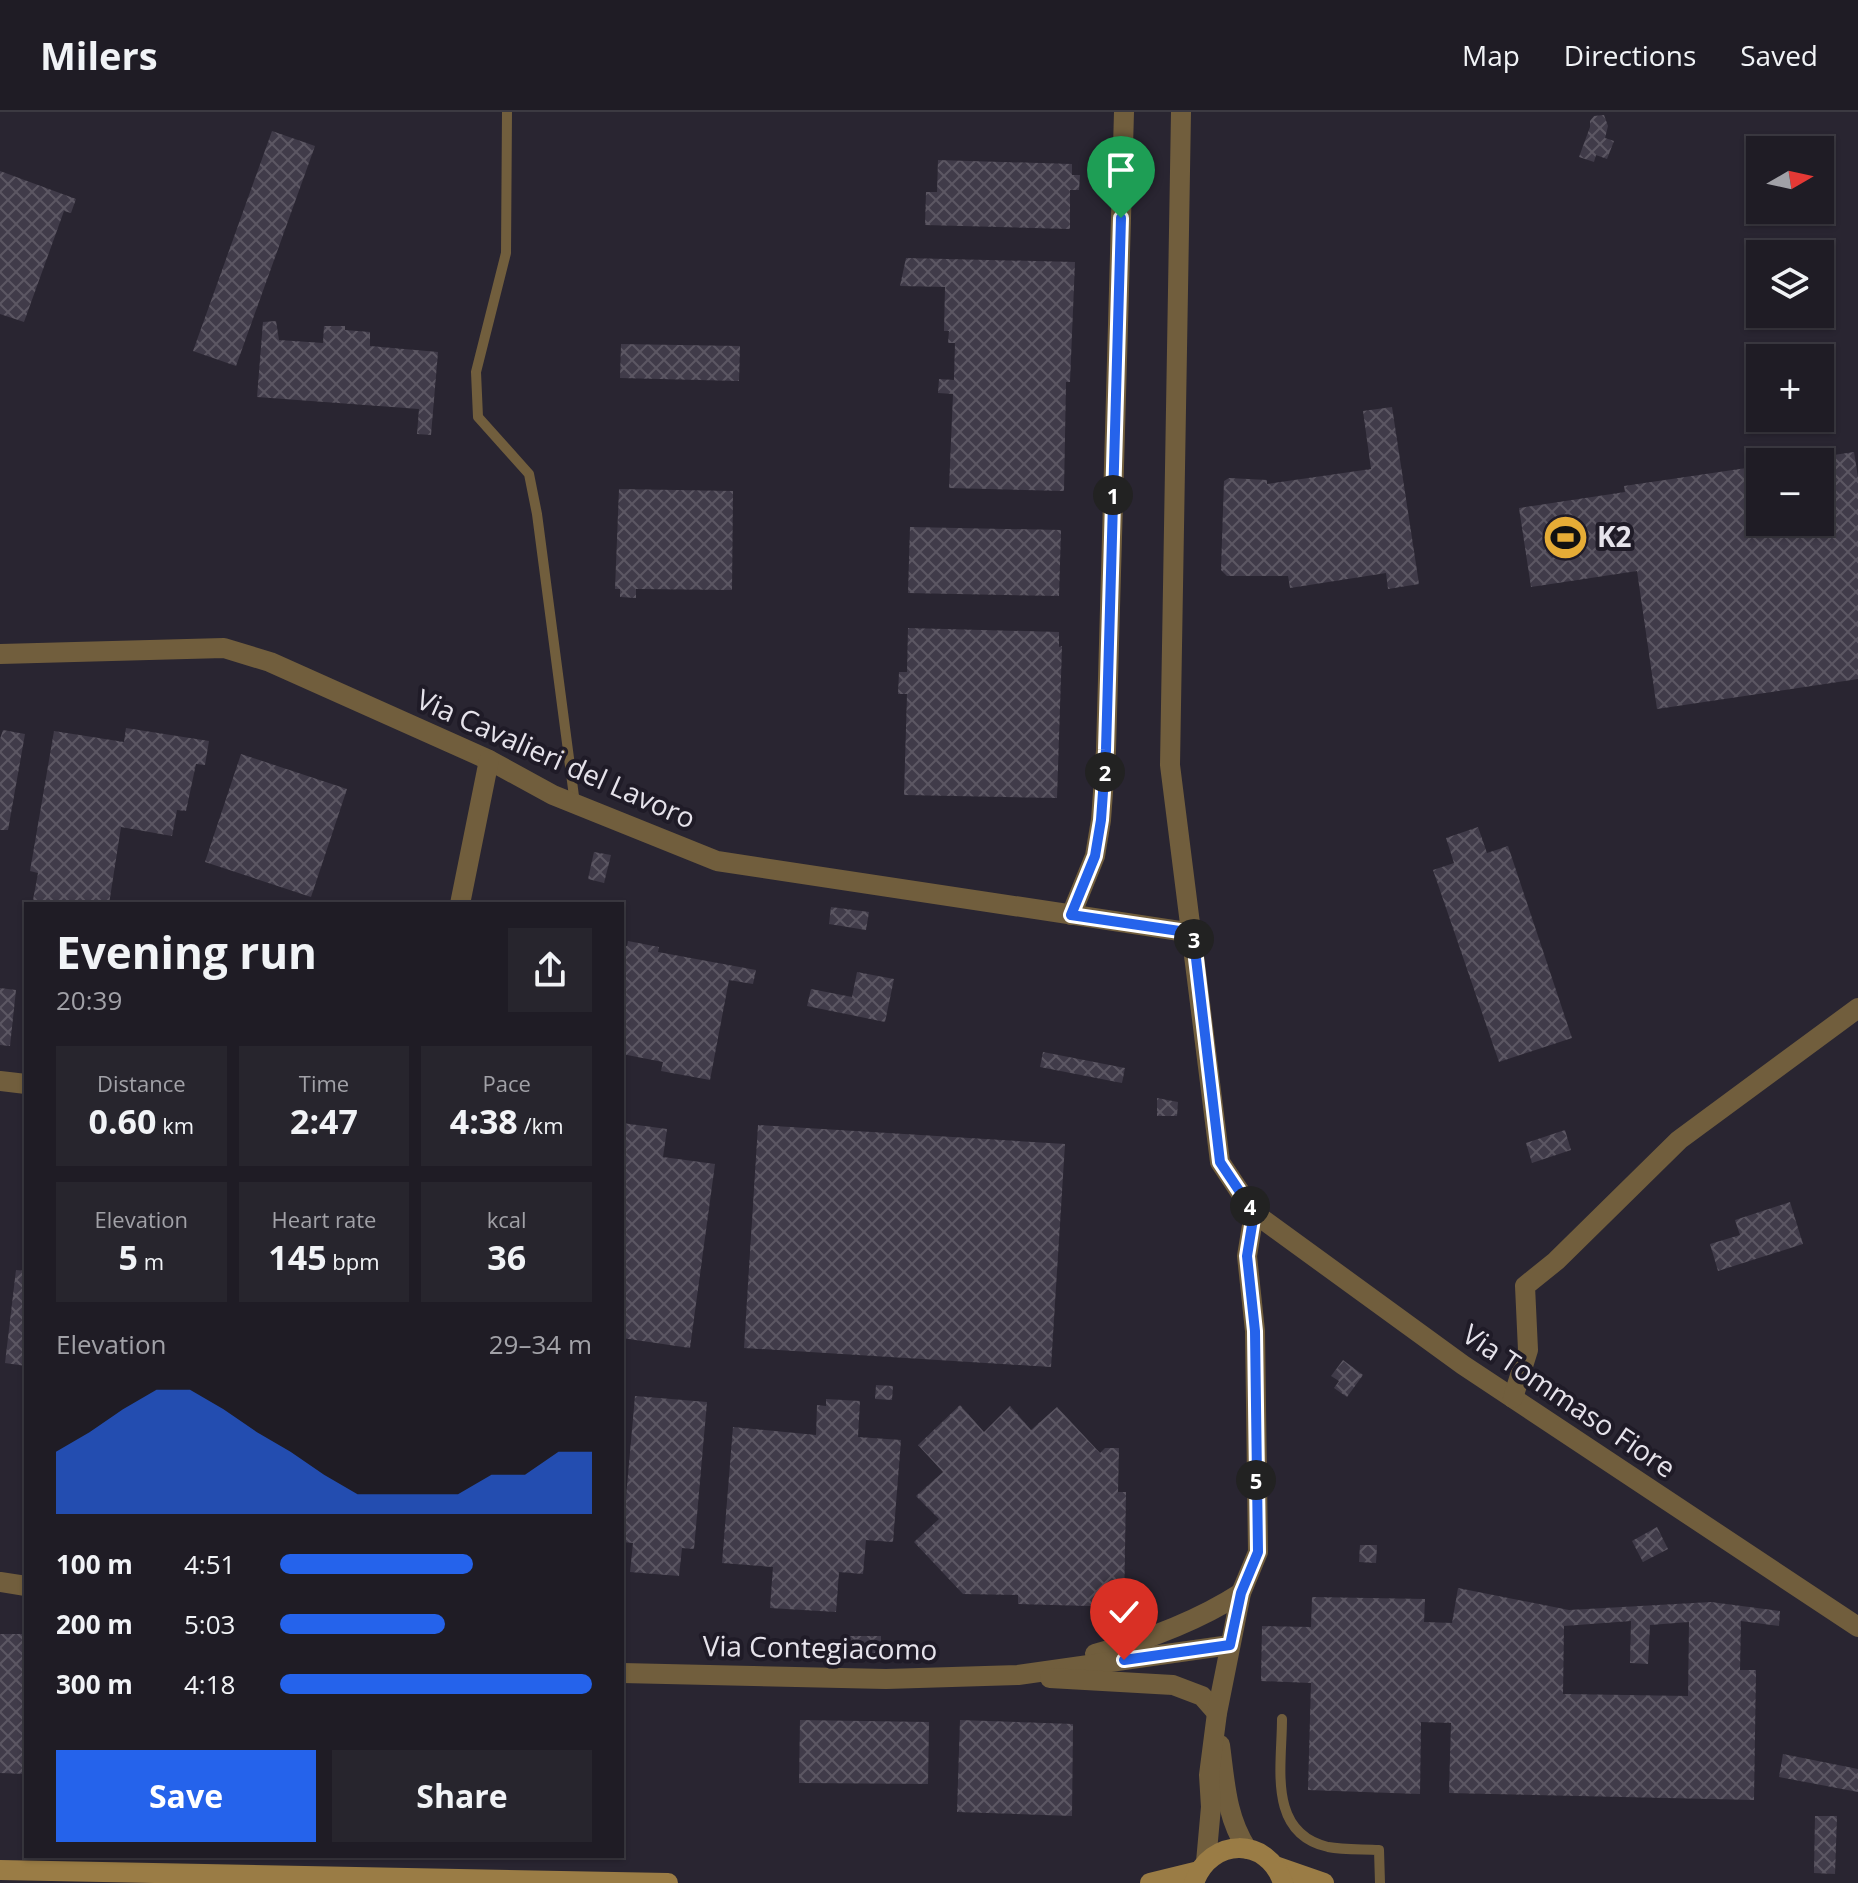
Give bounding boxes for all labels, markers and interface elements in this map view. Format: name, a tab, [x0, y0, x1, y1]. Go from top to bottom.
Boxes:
text: Milers	[40, 29, 158, 81]
text: Map	[1462, 36, 1520, 74]
text: Directions	[1564, 36, 1696, 74]
text: Saved	[1740, 36, 1818, 74]
pin	[1087, 136, 1155, 218]
north arrow	[1746, 136, 1834, 224]
map controls	[1746, 136, 1834, 536]
icon: arrive	[1099, 148, 1143, 192]
button: layers	[1746, 240, 1834, 328]
button: +	[1746, 344, 1834, 432]
button: −	[1746, 448, 1834, 536]
pin: 1	[1093, 475, 1133, 515]
text: 1	[1107, 480, 1119, 510]
sports icon: K2	[1542, 513, 1590, 561]
place label: K2	[1597, 517, 1632, 555]
street label: Via Cavalieri del Lavoro	[411, 679, 702, 837]
pin: 2	[1085, 752, 1125, 792]
text: 2	[1099, 757, 1111, 787]
pin: 3	[1174, 919, 1214, 959]
text: Evening run	[56, 922, 317, 982]
text: 3	[1188, 924, 1200, 954]
button: share	[508, 928, 592, 1012]
text: 20:39	[56, 982, 122, 1018]
text: Distance	[97, 1068, 186, 1098]
text: Time	[299, 1068, 349, 1098]
text: Pace	[482, 1068, 531, 1098]
text: 0.60	[88, 1098, 157, 1144]
text: 2:47	[290, 1098, 358, 1144]
text: 4:38	[450, 1098, 518, 1144]
text: km	[157, 1110, 194, 1140]
text: /km	[518, 1110, 564, 1140]
pin: 4	[1230, 1186, 1270, 1226]
text: 4	[1244, 1191, 1256, 1221]
text: Elevation	[95, 1204, 188, 1234]
text: Heart rate	[272, 1204, 376, 1234]
text: kcal	[487, 1204, 527, 1234]
text: 5	[119, 1234, 138, 1280]
text: 145	[268, 1234, 327, 1280]
text: 36	[487, 1234, 526, 1280]
text: m	[138, 1246, 164, 1276]
text: bpm	[327, 1246, 380, 1276]
street label: Via Tommaso Fiore	[1456, 1315, 1684, 1486]
text: Elevation	[56, 1326, 166, 1362]
text: 29–34 m	[489, 1326, 592, 1362]
pin: 5	[1236, 1460, 1276, 1500]
text: 5	[1250, 1465, 1262, 1495]
text: 100 m	[56, 1546, 133, 1582]
text: 4:51	[184, 1546, 235, 1582]
pin	[1090, 1578, 1158, 1660]
icon: check	[1102, 1590, 1146, 1634]
text: 200 m	[56, 1606, 133, 1642]
text: 5:03	[184, 1606, 235, 1642]
street label: Via Contegiacomo	[702, 1626, 938, 1668]
text: 300 m	[56, 1666, 133, 1702]
text: 4:18	[184, 1666, 235, 1702]
button: Save	[56, 1750, 316, 1842]
button: Share	[332, 1750, 592, 1842]

